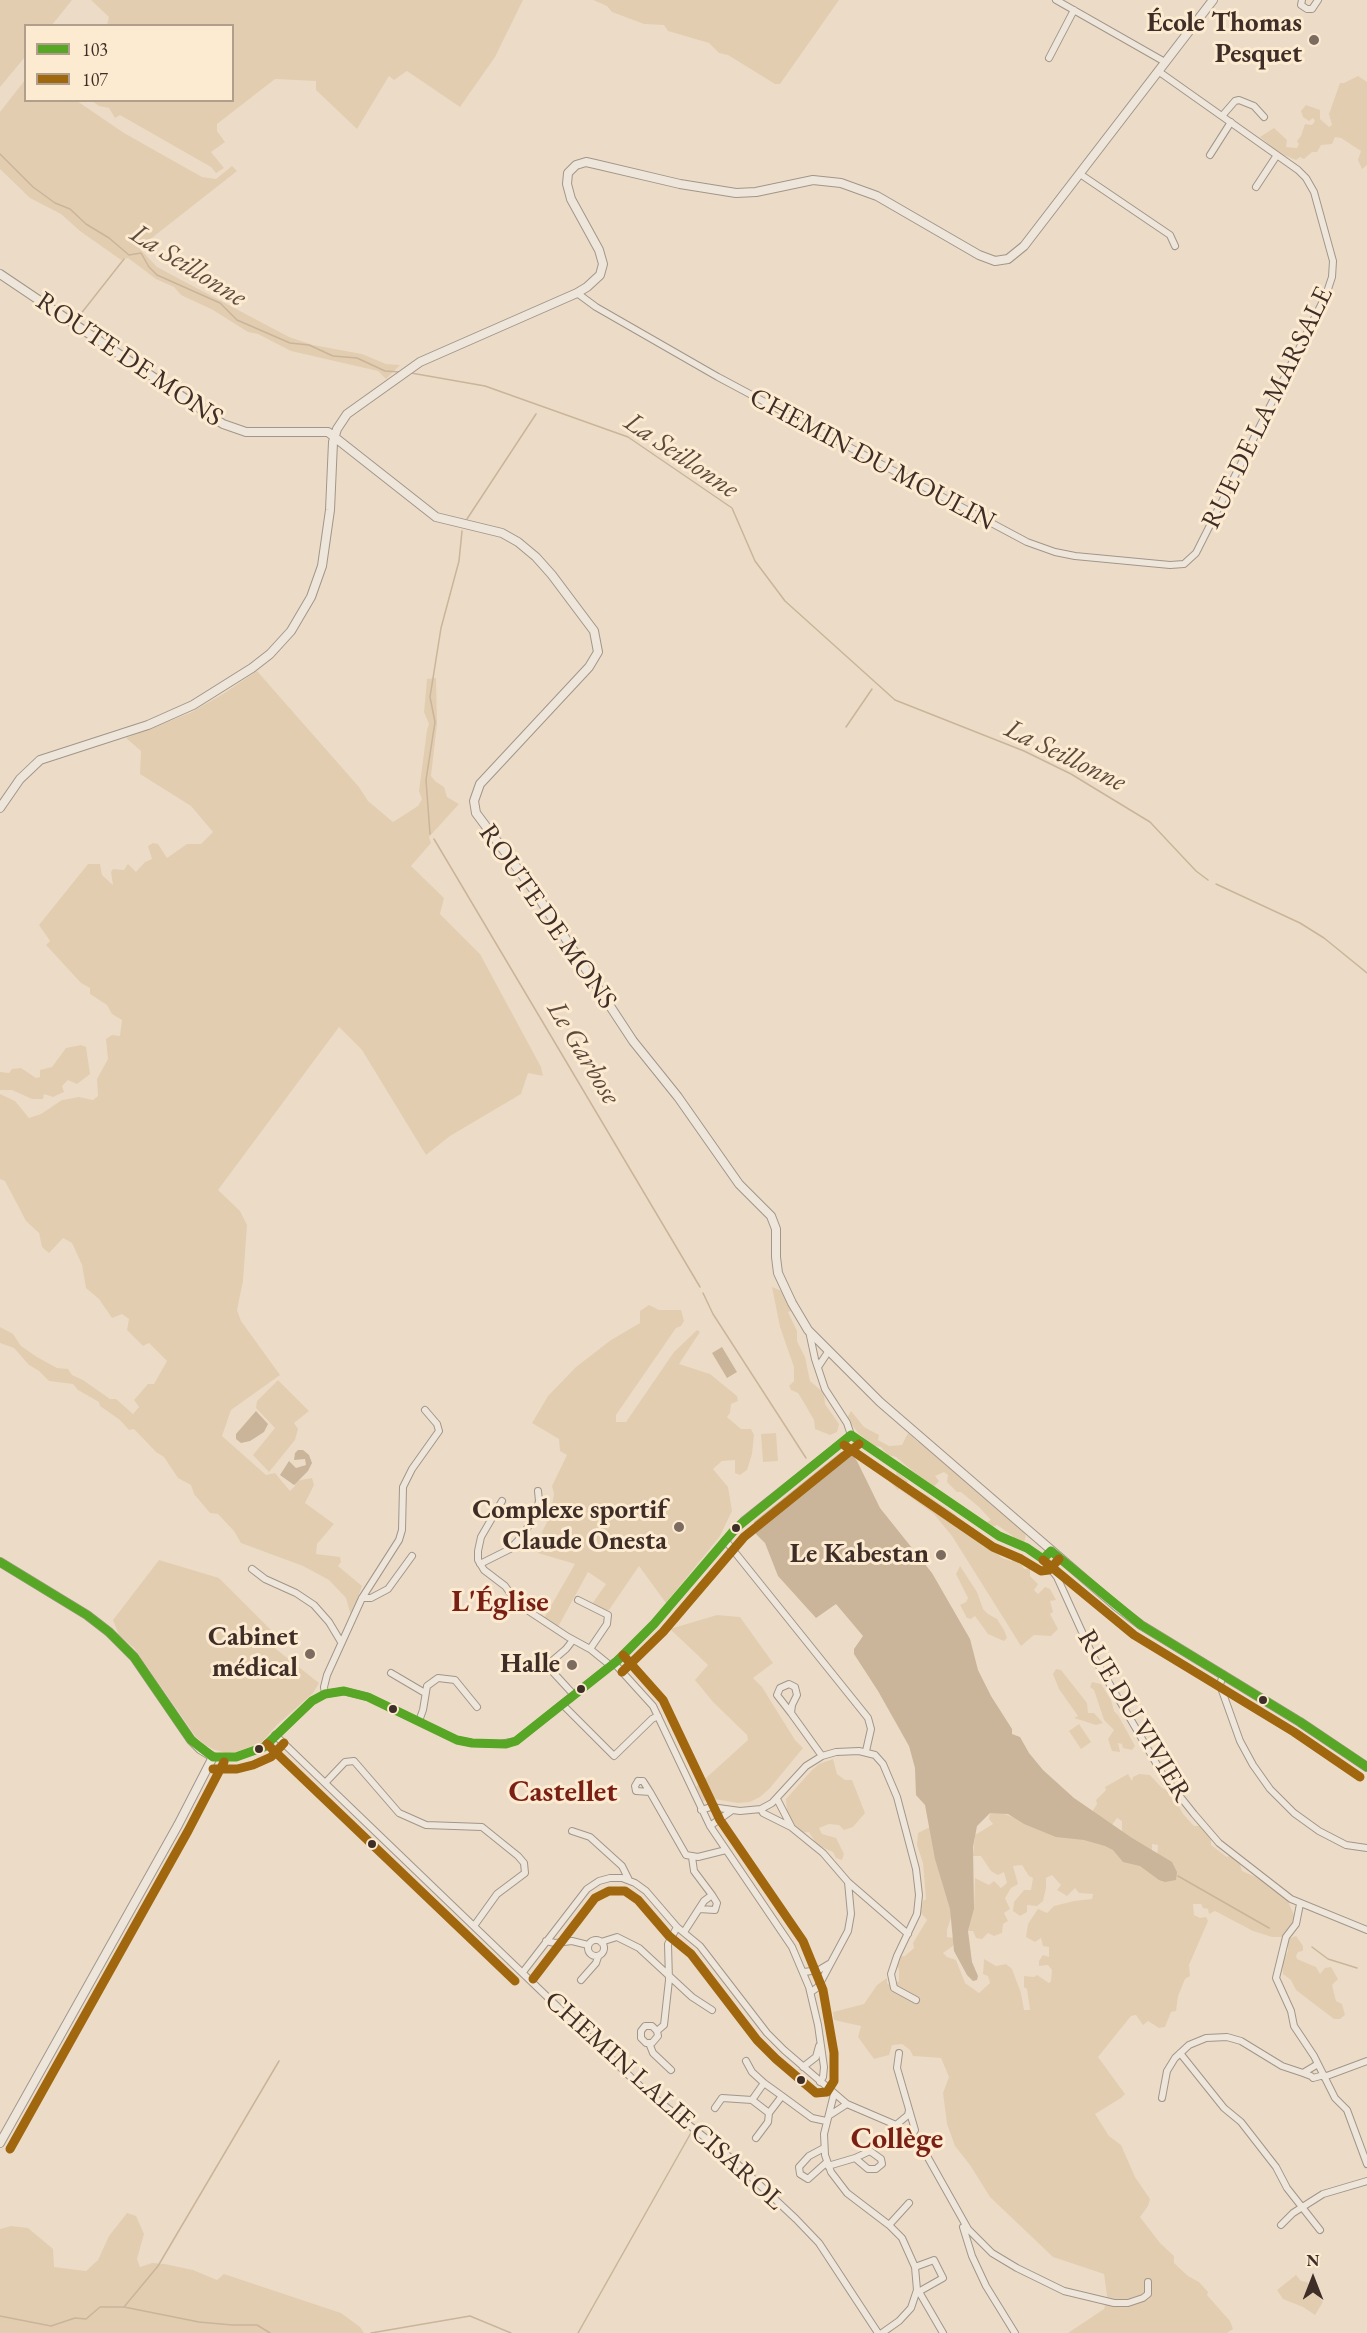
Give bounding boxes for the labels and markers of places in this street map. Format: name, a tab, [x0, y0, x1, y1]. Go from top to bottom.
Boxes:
place label: École Thomas Pesquet	[1147, 8, 1302, 71]
marker: École Thomas Pesquet	[1307, 33, 1321, 47]
place label: Complexe sportif Claude Onesta	[472, 1495, 667, 1558]
marker: Complexe sportif Claude Onesta	[672, 1520, 686, 1534]
unlabelled marker	[730, 1522, 742, 1534]
place label: Le Kabestan	[790, 1539, 929, 1571]
marker: Le Kabestan	[934, 1548, 948, 1562]
place label: Cabinet médical	[208, 1622, 298, 1685]
marker: Cabinet médical	[303, 1647, 317, 1661]
place label: Halle	[500, 1649, 560, 1681]
marker: Halle	[565, 1658, 579, 1672]
unlabelled marker	[575, 1683, 587, 1695]
unlabelled marker	[1257, 1694, 1269, 1706]
unlabelled marker	[387, 1703, 399, 1715]
unlabelled marker	[253, 1743, 265, 1755]
unlabelled marker	[366, 1838, 378, 1850]
unlabelled marker	[795, 2074, 807, 2086]

